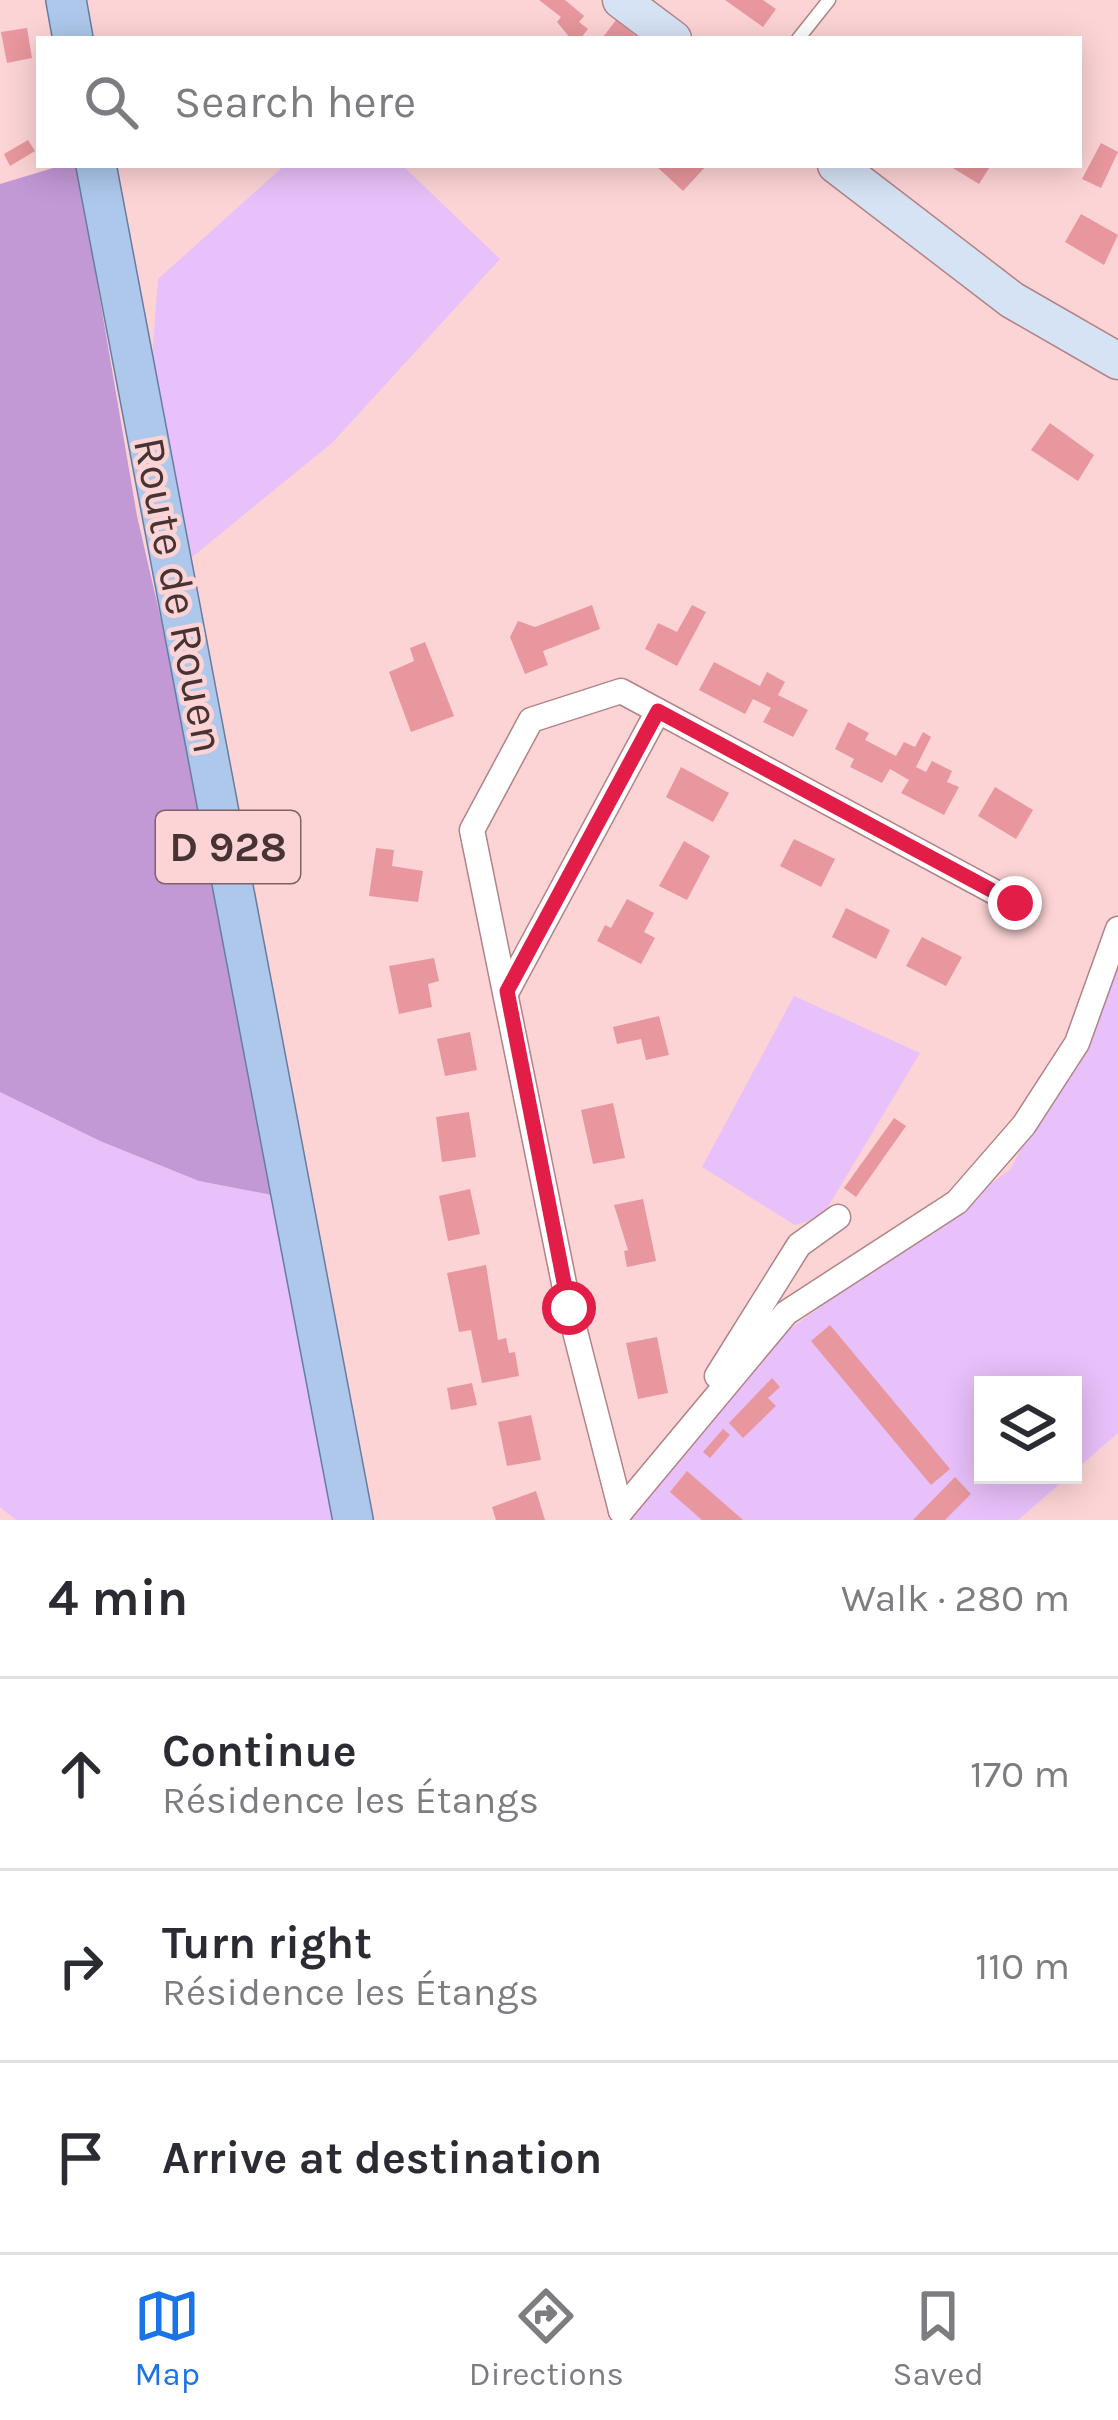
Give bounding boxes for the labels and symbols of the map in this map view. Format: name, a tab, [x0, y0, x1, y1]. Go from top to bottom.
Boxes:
street label: Route de Rouen	[123, 433, 235, 757]
road number: D 928	[156, 811, 300, 883]
route end	[988, 876, 1042, 930]
route start	[542, 1281, 596, 1335]

